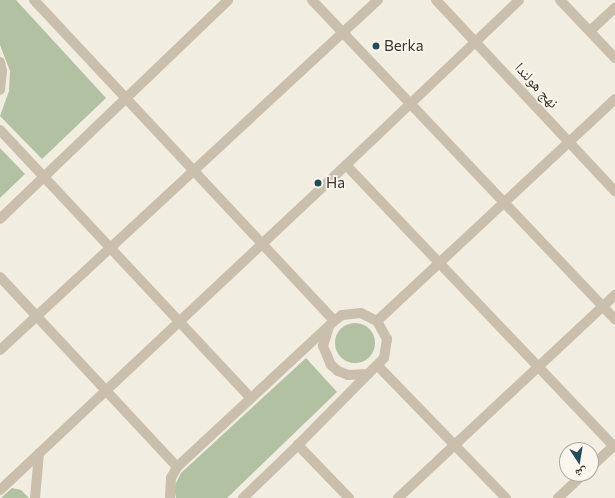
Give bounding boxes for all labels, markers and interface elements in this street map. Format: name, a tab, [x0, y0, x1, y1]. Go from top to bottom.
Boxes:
place label: Berka	[384, 37, 424, 55]
marker: Berka	[371, 41, 381, 51]
street label: نهج هولندا	[511, 59, 563, 111]
place label: Ha	[326, 174, 345, 192]
marker: Ha	[313, 178, 323, 188]
north arrow	[559, 442, 599, 482]
text: ش	[574, 466, 588, 481]

